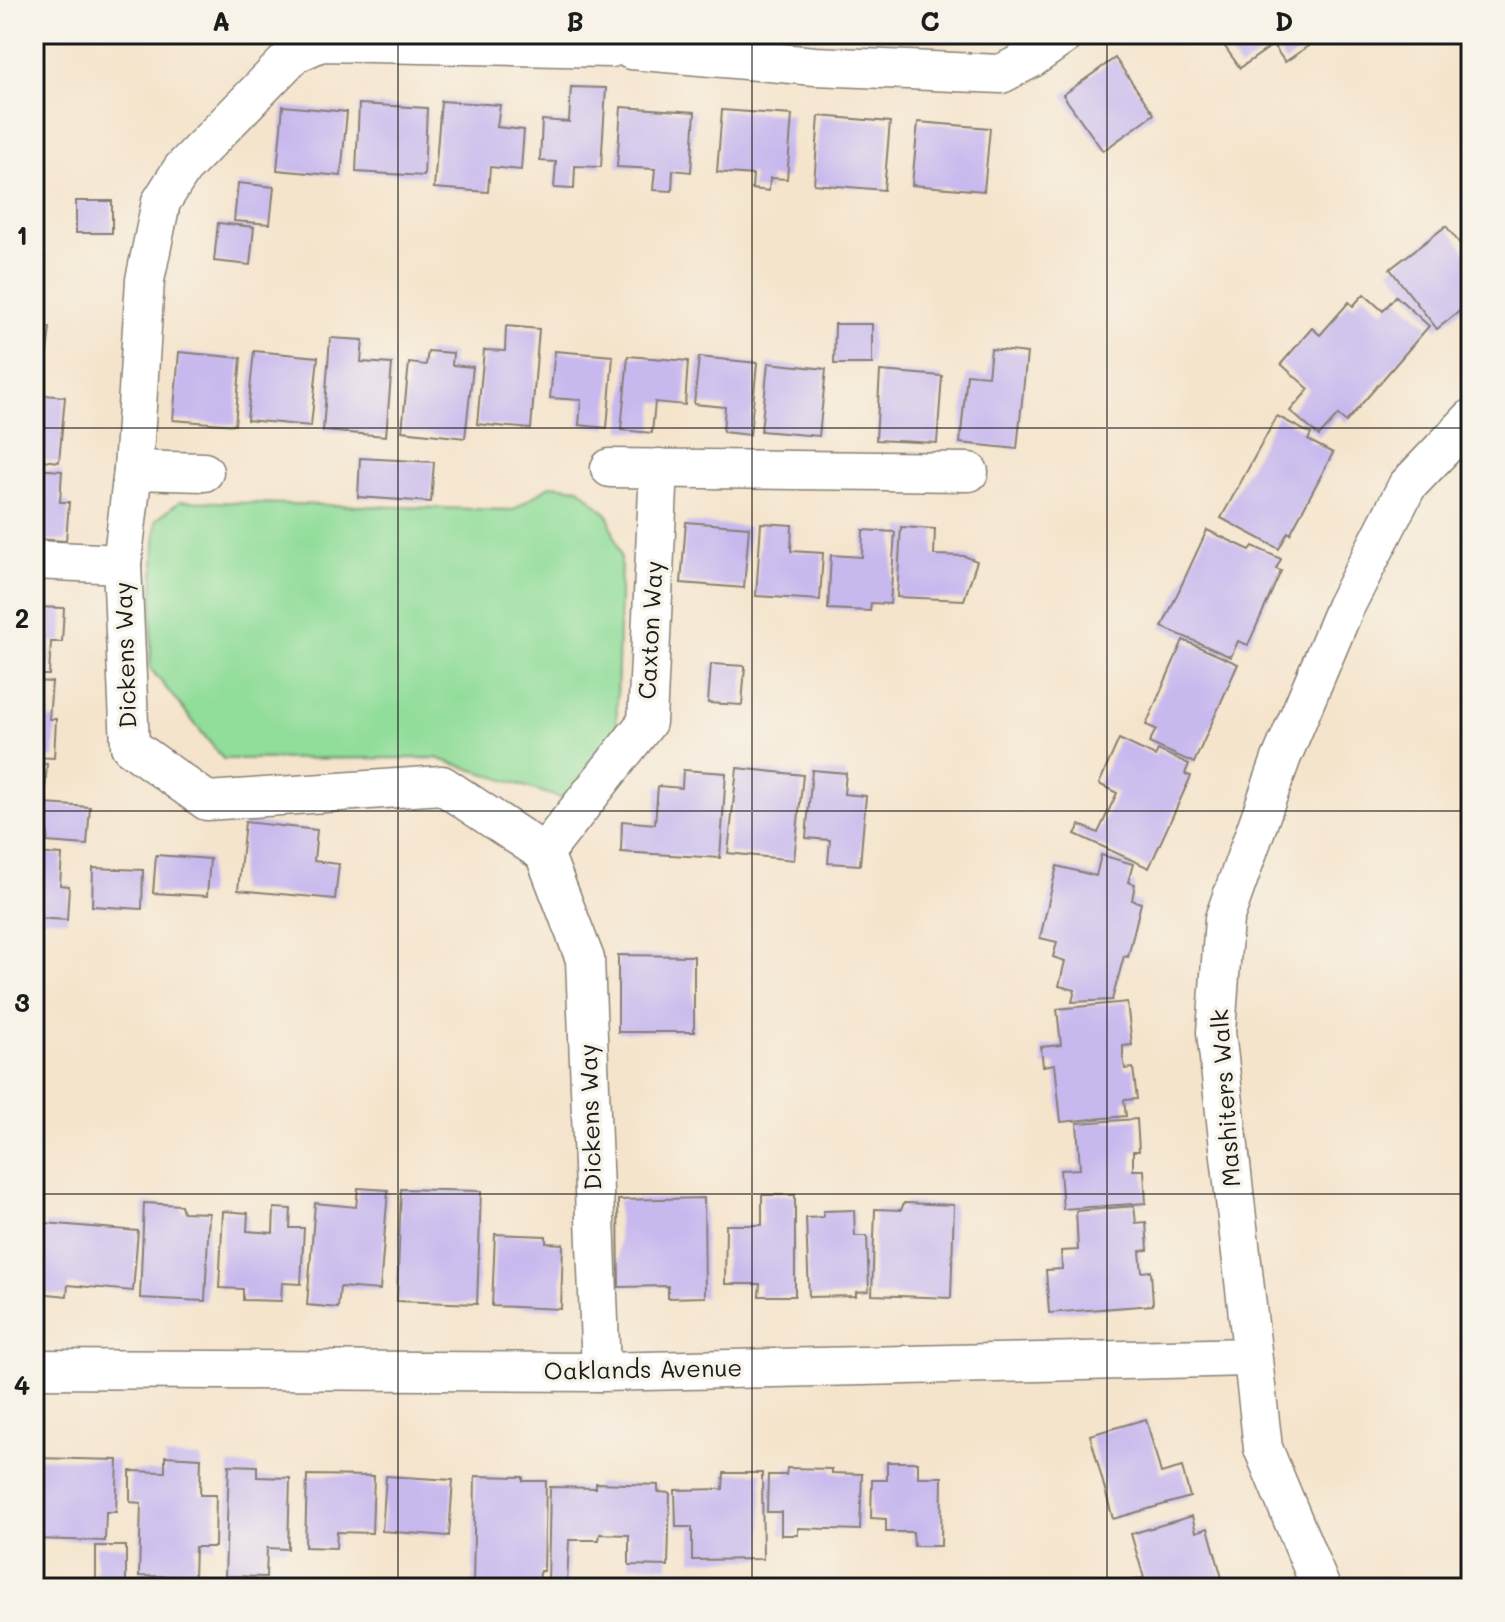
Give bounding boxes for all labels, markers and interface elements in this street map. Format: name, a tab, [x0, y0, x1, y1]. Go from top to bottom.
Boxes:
text: A	[212, 4, 230, 38]
text: B	[566, 4, 584, 38]
text: C	[920, 4, 940, 38]
text: D	[1275, 4, 1293, 38]
text: 1	[16, 218, 28, 252]
street label: Caxton Way	[630, 560, 669, 700]
street label: Dickens Way	[106, 581, 143, 729]
text: 2	[15, 601, 29, 635]
text: 3	[14, 985, 30, 1019]
street label: Mashiters Walk	[1203, 1008, 1246, 1188]
street label: Dickens Way	[571, 1043, 608, 1191]
street label: Oaklands Avenue	[543, 1351, 743, 1386]
text: 4	[14, 1368, 30, 1402]

